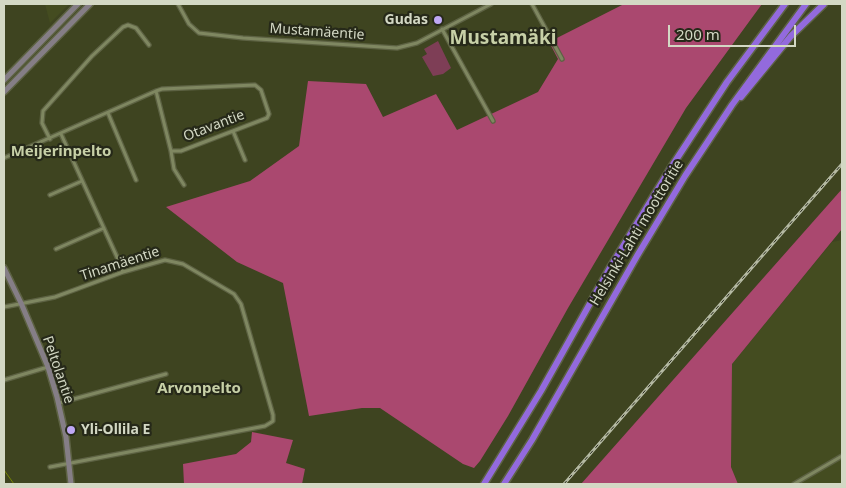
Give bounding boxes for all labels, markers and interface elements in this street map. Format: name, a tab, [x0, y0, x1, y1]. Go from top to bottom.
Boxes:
place label: Gudas	[385, 12, 428, 28]
marker: Gudas	[432, 14, 444, 26]
scale bar	[671, 15, 798, 47]
street label: Mustamäentie	[269, 20, 365, 44]
text: 200 m	[676, 24, 720, 44]
district label: Mustamäki	[450, 28, 556, 50]
street label: Otavantie	[181, 107, 247, 145]
district label: Meijerinpelto	[11, 143, 111, 161]
street label: Helsinki-Lahti moottoritie	[587, 157, 687, 309]
street label: Tinamäentie	[78, 243, 162, 285]
street label: Peltolantie	[39, 334, 77, 406]
district label: Arvonpelto	[157, 380, 241, 398]
place label: Yli-Ollila E	[81, 422, 150, 438]
marker: Yli-Ollila E	[65, 424, 77, 436]

